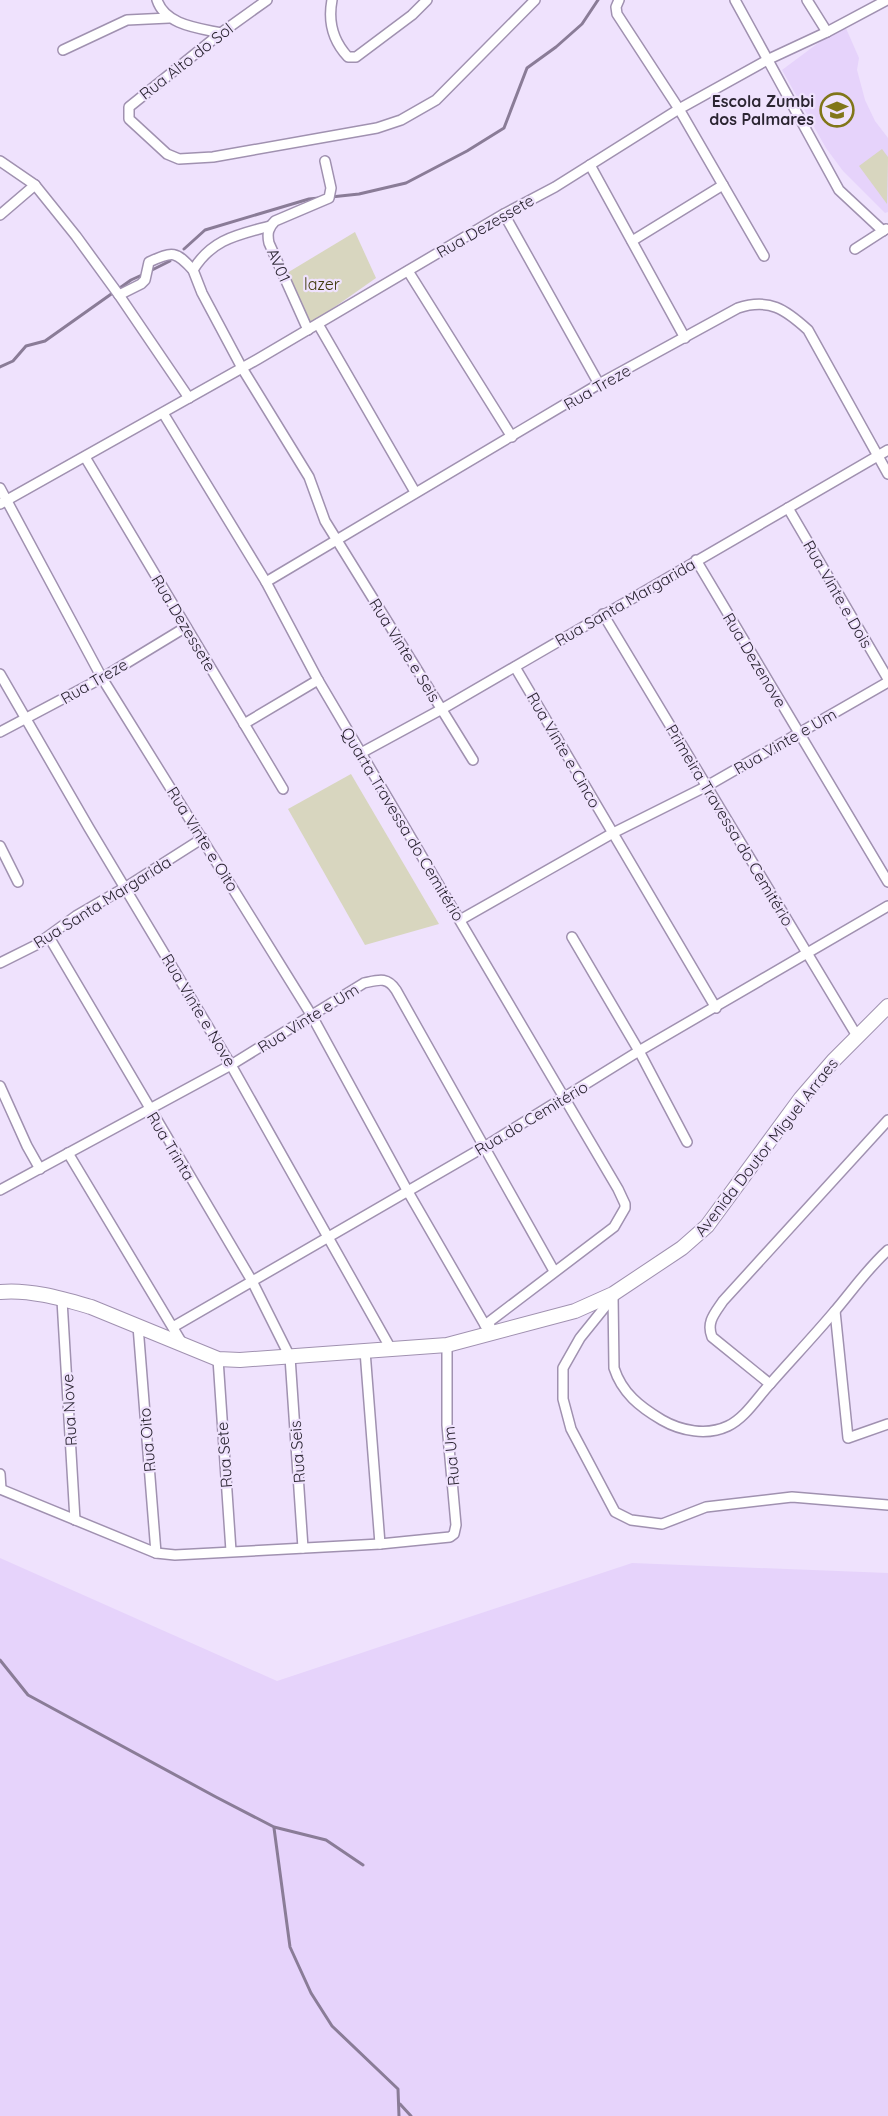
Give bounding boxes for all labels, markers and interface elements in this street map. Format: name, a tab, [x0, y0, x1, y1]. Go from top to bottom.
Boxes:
street label: Rua Alto do Sol	[135, 18, 237, 104]
place label: Escola Zumbi dos Palmares	[709, 91, 814, 129]
school or university icon: Escola Zumbi dos Palmares	[819, 92, 855, 128]
street label: Rua Dezessete	[433, 190, 537, 262]
street label: AV01	[263, 245, 295, 285]
park label: lazer	[304, 274, 340, 294]
street label: Rua Treze	[560, 360, 634, 414]
street label: Rua Vinte e Dois	[799, 536, 877, 652]
street label: Rua Santa Margarida	[551, 554, 699, 650]
street label: Rua Dezessete	[147, 571, 221, 675]
street label: Rua Vinte e Seis	[365, 595, 445, 705]
street label: Rua Dezenove	[719, 609, 791, 711]
street label: Rua Treze	[57, 654, 131, 708]
street label: Rua Vinte e Cinco	[523, 689, 605, 811]
street label: Rua Vinte e Um	[730, 704, 840, 778]
street label: Primeira Travessa do Cemitério	[662, 720, 798, 930]
street label: Quarta Travessa do Cemitério	[337, 723, 469, 925]
street label: Rua Vinte e Oito	[163, 783, 243, 895]
street label: Rua Santa Margarida	[29, 852, 175, 952]
street label: Rua Vinte e Nove	[158, 950, 240, 1070]
street label: Rua Vinte e Um	[254, 979, 362, 1057]
street label: Avenida Doutor Miguel Arraes	[690, 1054, 842, 1240]
street label: Rua do Cemitério	[471, 1076, 591, 1160]
street label: Rua Trinta	[143, 1108, 199, 1184]
street label: Rua Nove	[57, 1373, 81, 1447]
street label: Rua Oito	[134, 1407, 160, 1473]
street label: Rua Seis	[285, 1420, 309, 1484]
street label: Rua Sete	[212, 1421, 236, 1489]
street label: Rua Um	[438, 1425, 464, 1487]

